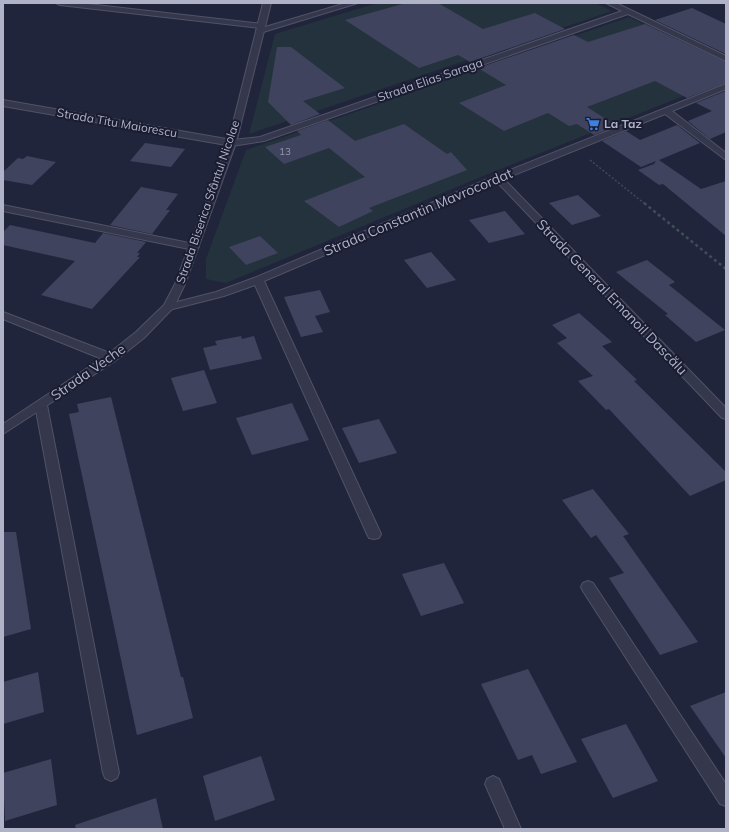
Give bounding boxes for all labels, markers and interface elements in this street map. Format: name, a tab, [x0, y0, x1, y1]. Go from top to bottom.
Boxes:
street label: Strada Elias Saraga	[375, 54, 484, 105]
street label: Strada Titu Maiorescu	[56, 105, 178, 140]
supermarket icon: La Taz	[585, 116, 601, 132]
place label: La Taz	[604, 116, 642, 131]
street label: Strada Biserica Sfântul Nicolae	[173, 118, 243, 285]
house number: 13	[279, 145, 291, 158]
street label: Strada Constantin Mavrocordat	[321, 164, 515, 260]
street label: Strada General Emanoil Dascălu	[533, 215, 691, 379]
street label: Strada Veche	[47, 340, 129, 404]

